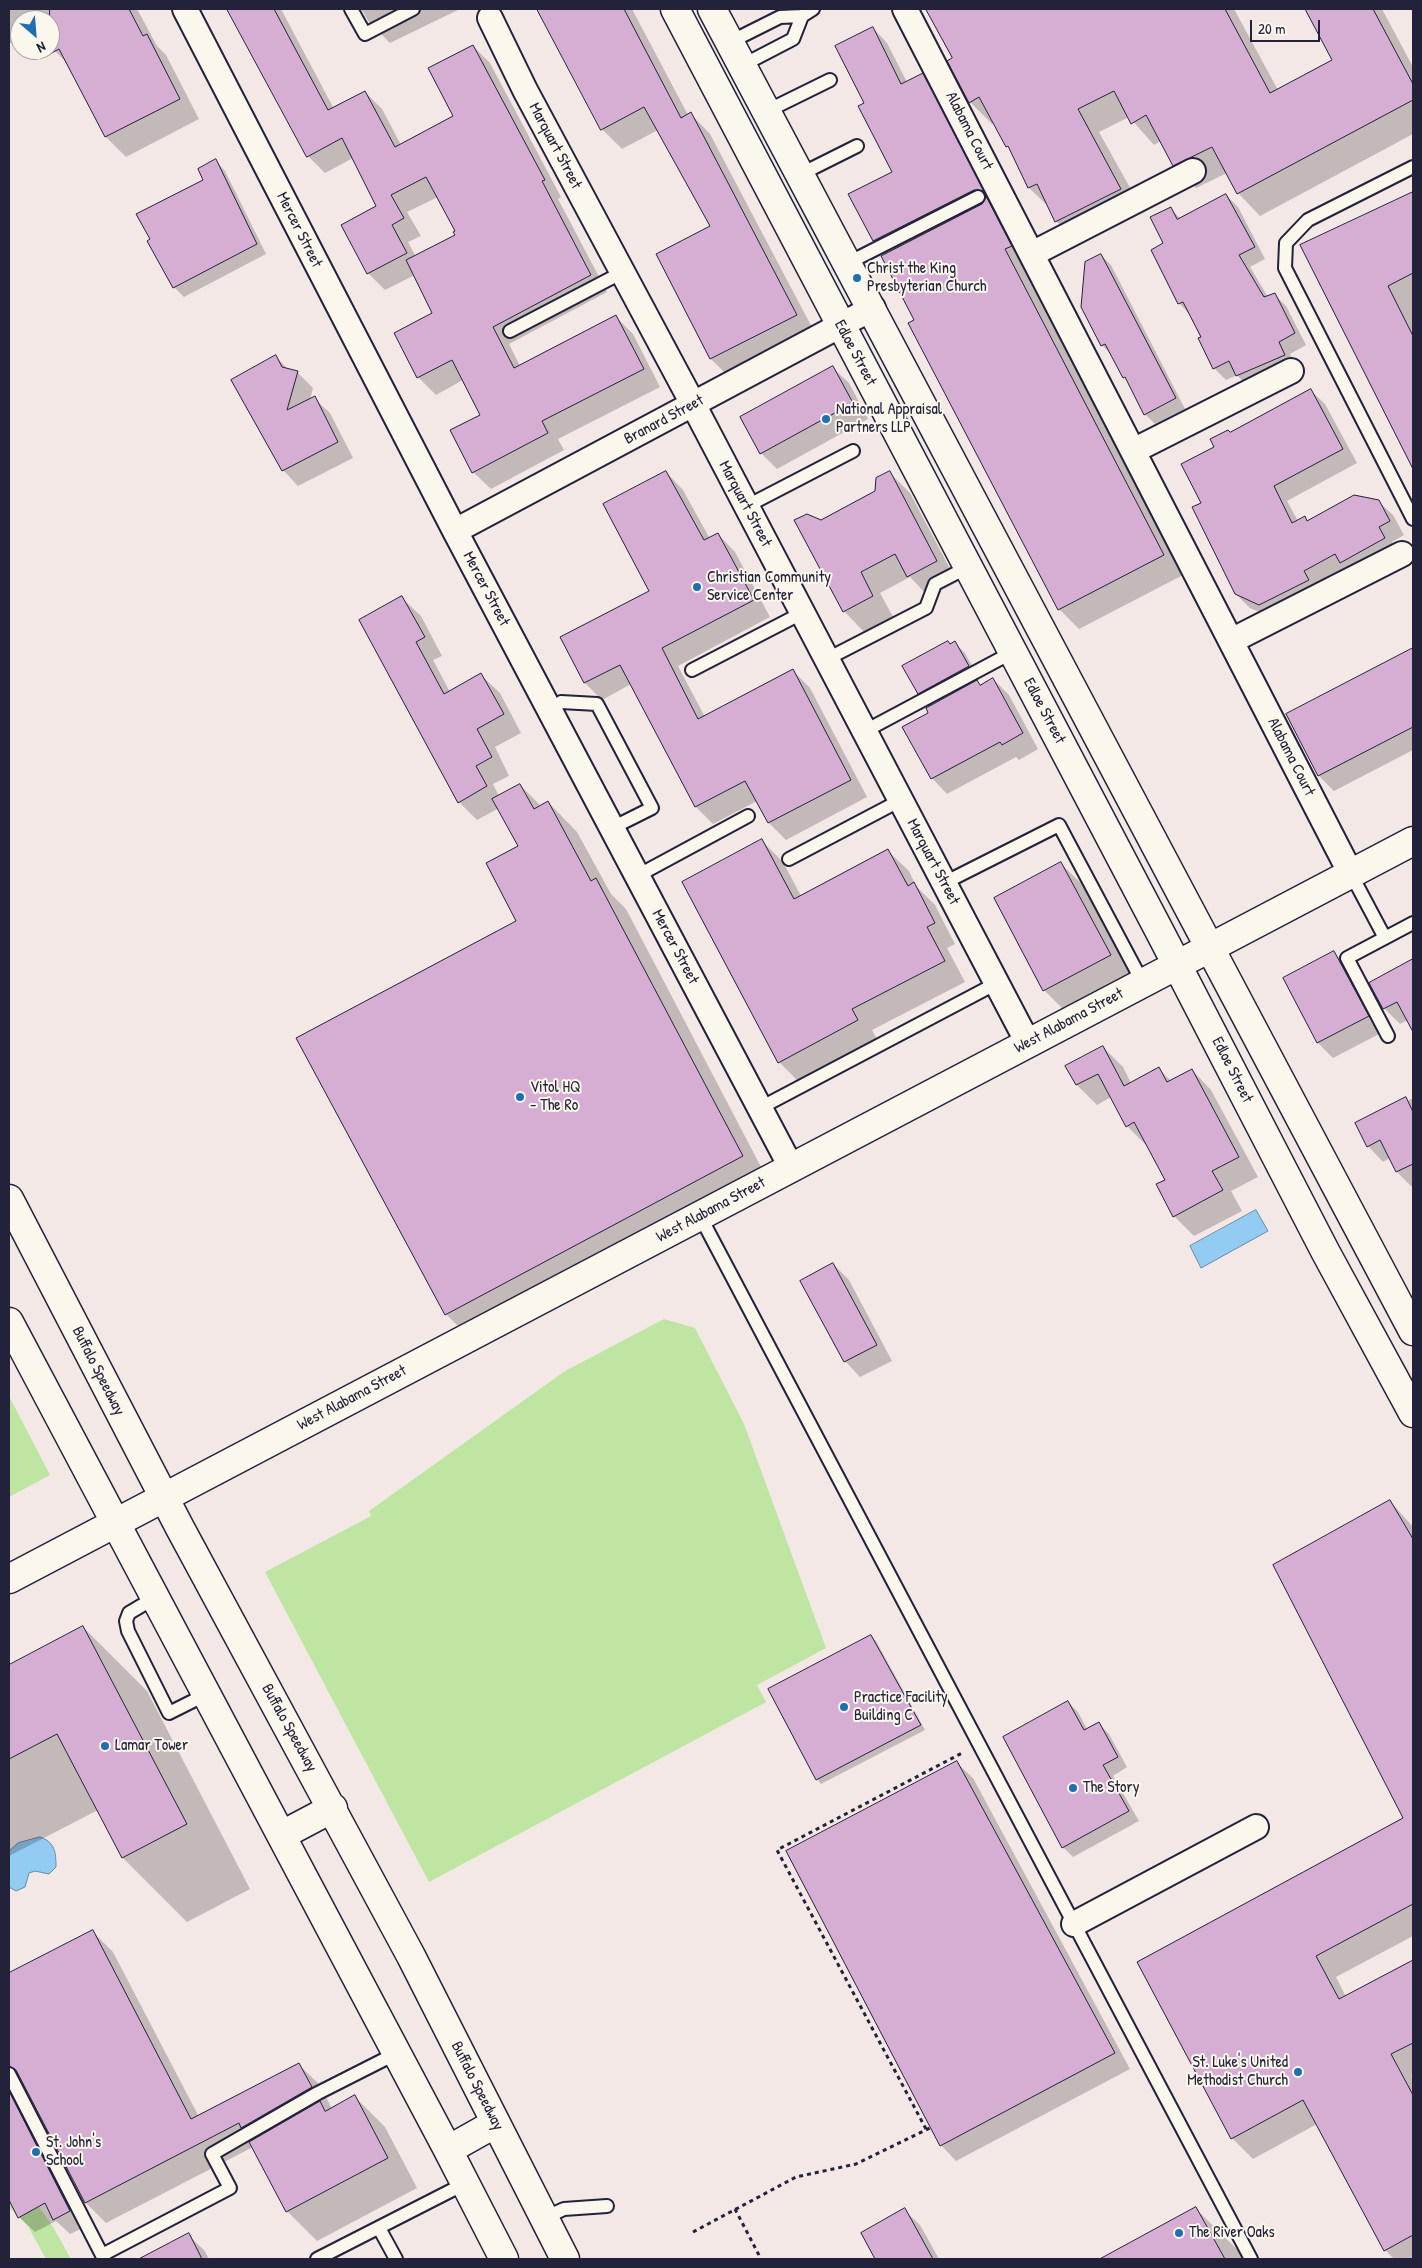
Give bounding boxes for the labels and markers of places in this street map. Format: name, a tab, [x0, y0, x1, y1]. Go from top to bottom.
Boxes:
place label: Christ the King Presbyterian Church	[867, 259, 987, 297]
marker: Christ the King Presbyterian Church	[851, 272, 863, 284]
place label: National Appraisal Partners LLP	[836, 400, 942, 438]
marker: National Appraisal Partners LLP	[820, 413, 832, 425]
place label: Christian Community Service Center	[707, 568, 831, 606]
marker: Christian Community Service Center	[691, 581, 703, 593]
place label: Vitol HQ - The Ro	[530, 1078, 580, 1116]
marker: Vitol HQ - The Ro	[514, 1091, 526, 1103]
place label: Practice Facility Building C	[854, 1688, 948, 1726]
marker: Practice Facility Building C	[838, 1701, 850, 1713]
place label: Lamar Tower	[115, 1736, 188, 1756]
marker: Lamar Tower	[99, 1740, 111, 1752]
place label: The Story	[1083, 1778, 1139, 1798]
marker: The Story	[1067, 1782, 1079, 1794]
place label: St. Luke's United Methodist Church	[1187, 2053, 1288, 2091]
marker: St. Luke's United Methodist Church	[1292, 2066, 1304, 2078]
place label: St. John's School	[46, 2133, 101, 2171]
marker: St. John's School	[30, 2146, 42, 2158]
place label: The River Oaks	[1189, 2223, 1275, 2243]
marker: The River Oaks	[1173, 2227, 1185, 2239]

